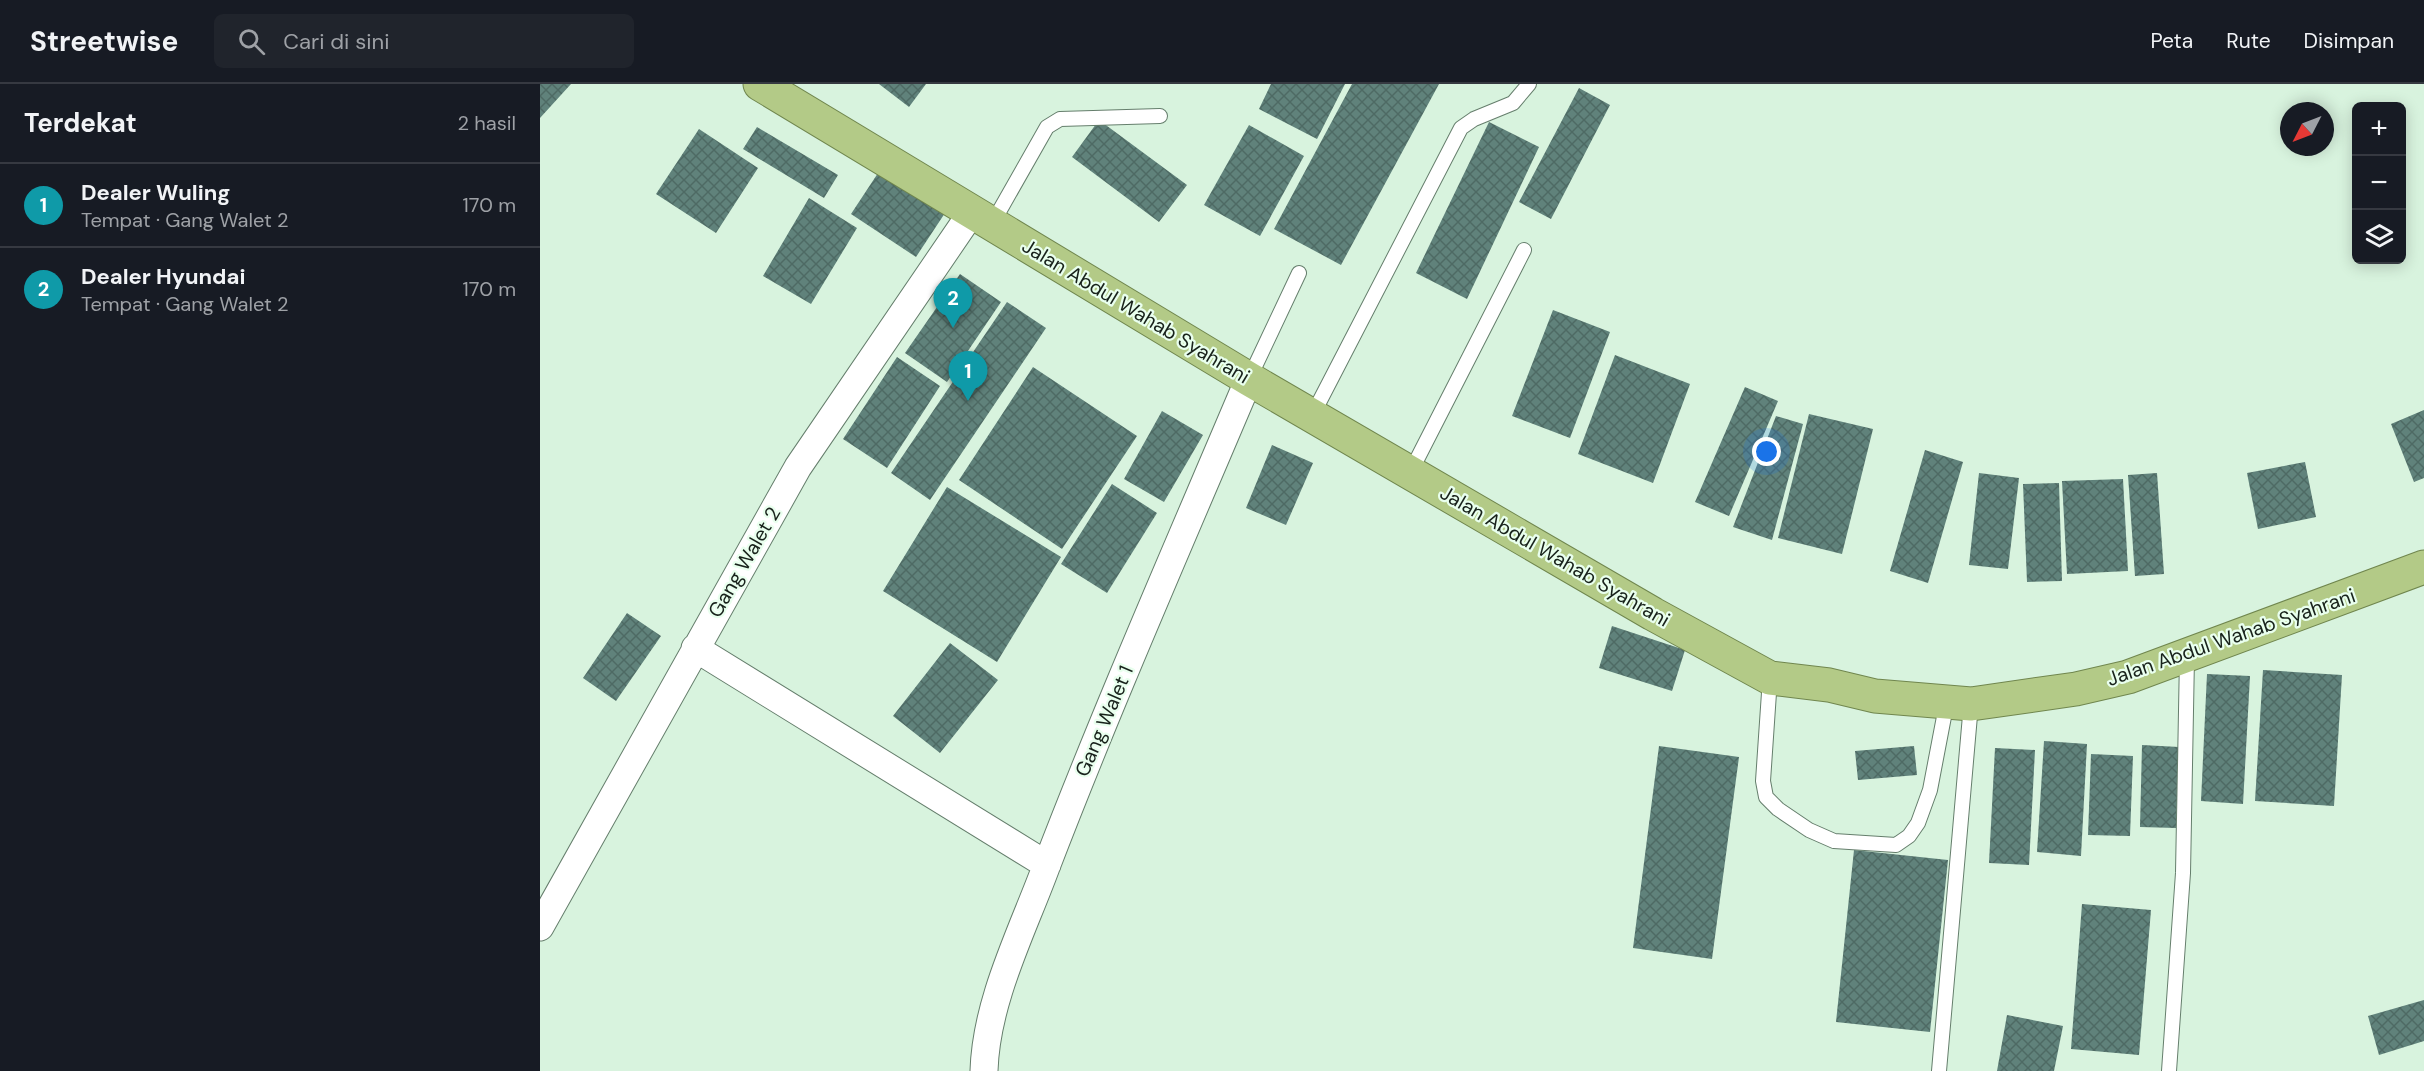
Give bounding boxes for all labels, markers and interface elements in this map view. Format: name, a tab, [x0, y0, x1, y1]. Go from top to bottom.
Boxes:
search box	[214, 14, 634, 68]
text: Streetwise	[30, 23, 178, 60]
icon: search	[235, 25, 268, 58]
text: Cari di sini	[283, 27, 389, 56]
text: Peta	[2150, 27, 2193, 55]
text: Rute	[2226, 27, 2271, 55]
text: Disimpan	[2304, 27, 2394, 55]
north arrow	[2280, 102, 2334, 156]
map controls	[2352, 102, 2406, 264]
button: +	[2352, 102, 2406, 156]
text: Terdekat	[24, 106, 137, 140]
text: 2 hasil	[457, 110, 516, 136]
button: −	[2352, 156, 2406, 210]
text: Dealer Wuling	[81, 178, 230, 207]
text: 1	[40, 192, 47, 218]
text: 170 m	[463, 192, 516, 218]
text: Tempat · Gang Walet 2	[81, 207, 289, 233]
button: layers	[2352, 210, 2406, 264]
street label: Jalan Abdul Wahab Syahrani	[1017, 233, 1255, 389]
text: Dealer Hyundai	[81, 262, 245, 291]
text: 2	[38, 276, 49, 302]
text: 170 m	[463, 276, 516, 302]
pin: 2	[934, 278, 972, 328]
text: Tempat · Gang Walet 2	[81, 291, 289, 317]
pin: 1	[948, 352, 988, 401]
your location	[1752, 437, 1781, 466]
street label: Jalan Abdul Wahab Syahrani	[1435, 479, 1675, 633]
street label: Gang Walet 2	[702, 502, 786, 622]
street label: Jalan Abdul Wahab Syahrani	[2103, 582, 2359, 692]
street label: Gang Walet 1	[1069, 662, 1139, 780]

